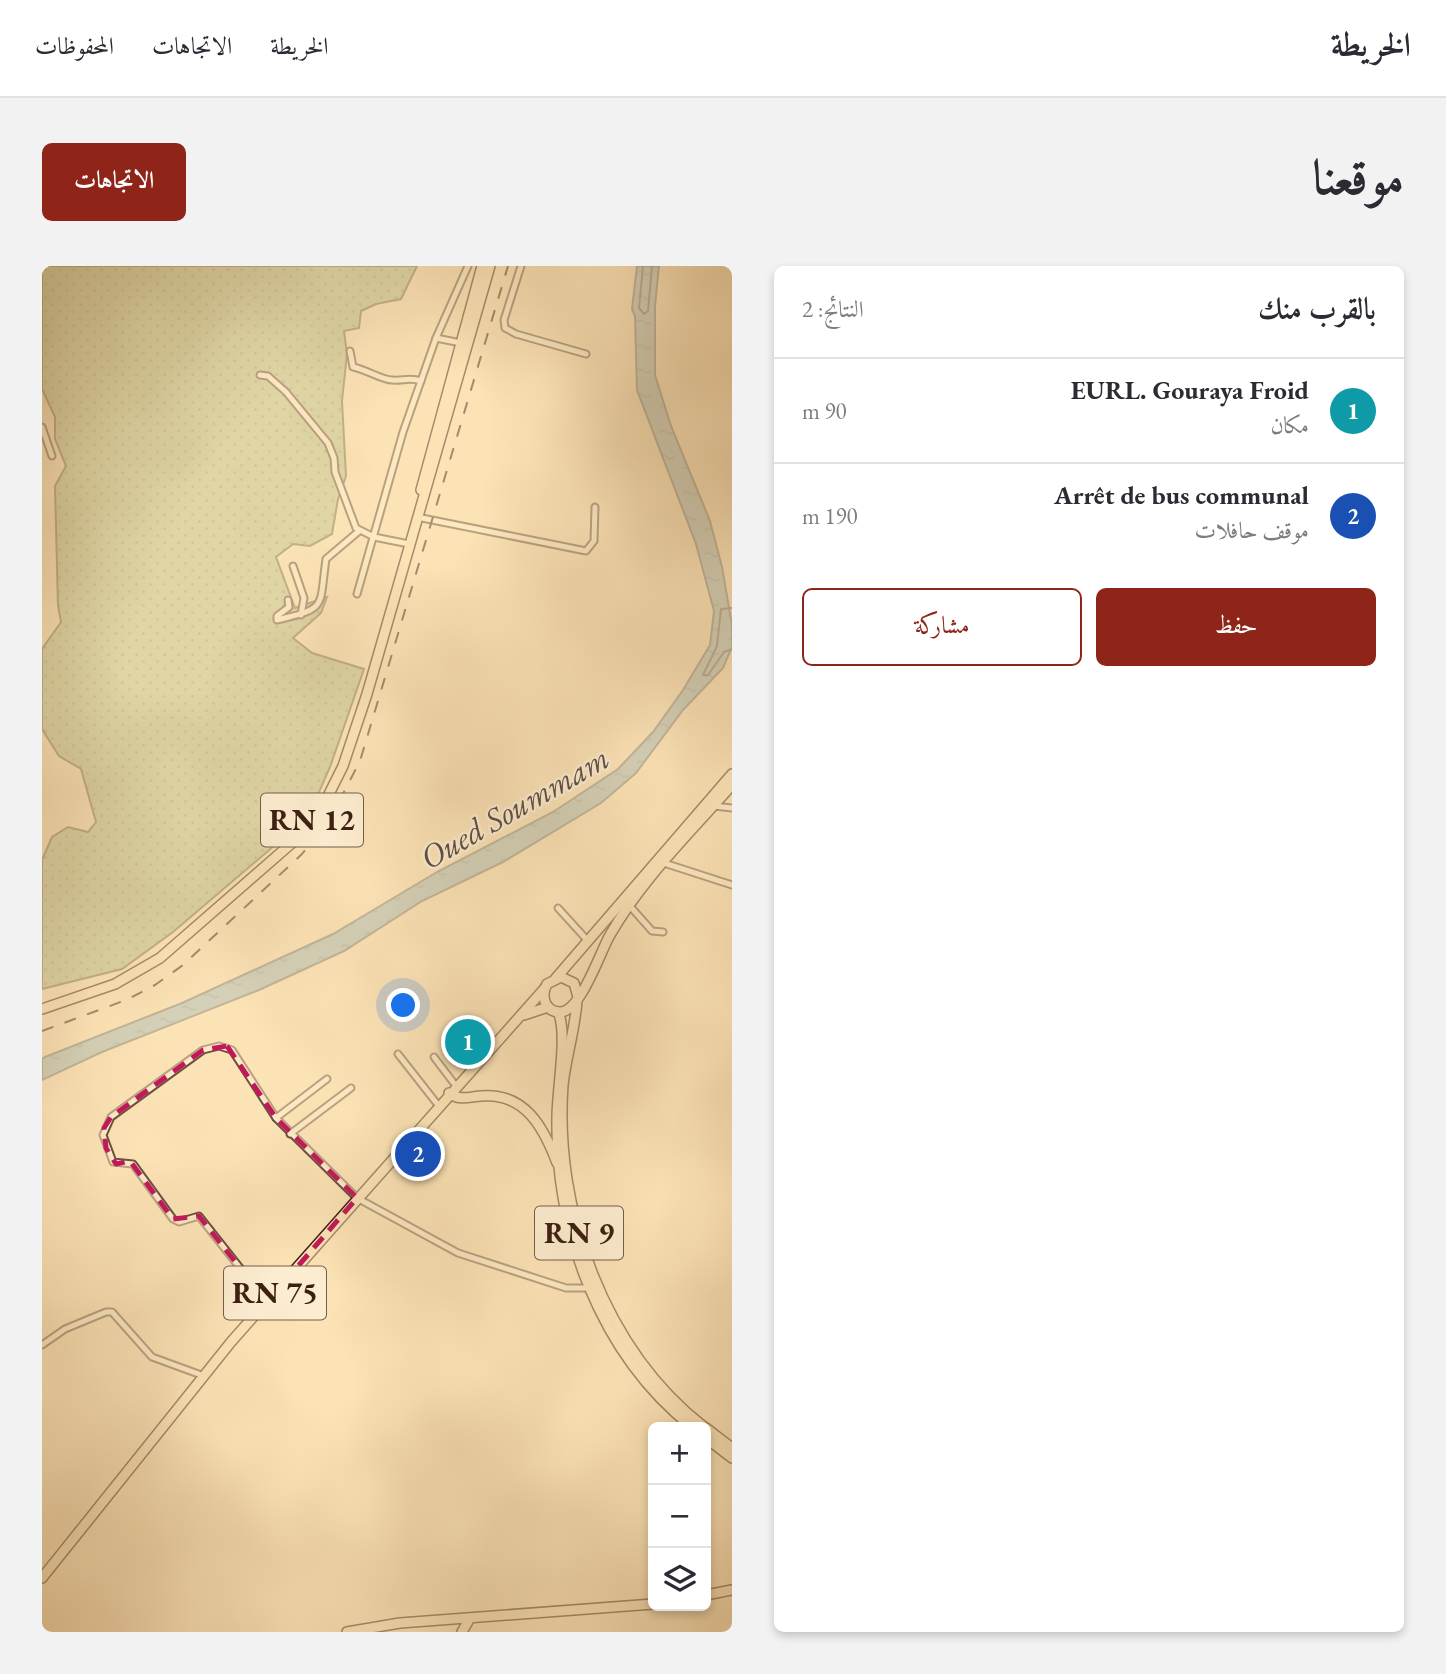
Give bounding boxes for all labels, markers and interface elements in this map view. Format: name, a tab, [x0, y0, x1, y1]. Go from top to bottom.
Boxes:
text: الخريطة	[1331, 23, 1411, 66]
text: المحفوظات	[35, 30, 114, 61]
text: الاتجاهات	[152, 30, 232, 61]
text: الخريطة	[270, 30, 329, 61]
button: الاتجاهات	[42, 143, 186, 221]
text: موقعنا	[1312, 145, 1404, 209]
text: بالقرب منك	[1258, 289, 1376, 328]
text: النتائج: 2	[802, 294, 864, 324]
text: EURL. Gouraya Froid	[1071, 373, 1309, 407]
text: 90 m	[802, 396, 847, 426]
text: 1	[1347, 396, 1359, 426]
text: مكان	[1270, 410, 1309, 440]
text: Arrêt de bus communal	[1054, 478, 1309, 512]
text: 190 m	[802, 501, 858, 531]
text: 2	[1347, 501, 1359, 531]
text: موقف حافلات	[1194, 515, 1309, 545]
button: مشاركة	[802, 588, 1082, 666]
button: حفظ	[1096, 588, 1376, 666]
water label: Oued Soummam	[412, 736, 616, 879]
road number: RN 12	[261, 793, 363, 846]
your location	[386, 988, 420, 1022]
pin: 1	[445, 1016, 491, 1068]
pin: 2	[395, 1128, 441, 1180]
road number: RN 9	[535, 1206, 623, 1259]
road number: RN 75	[224, 1267, 326, 1320]
map controls	[648, 1422, 711, 1611]
button: +	[648, 1422, 711, 1485]
button: −	[648, 1485, 711, 1548]
button: layers	[648, 1548, 711, 1611]

